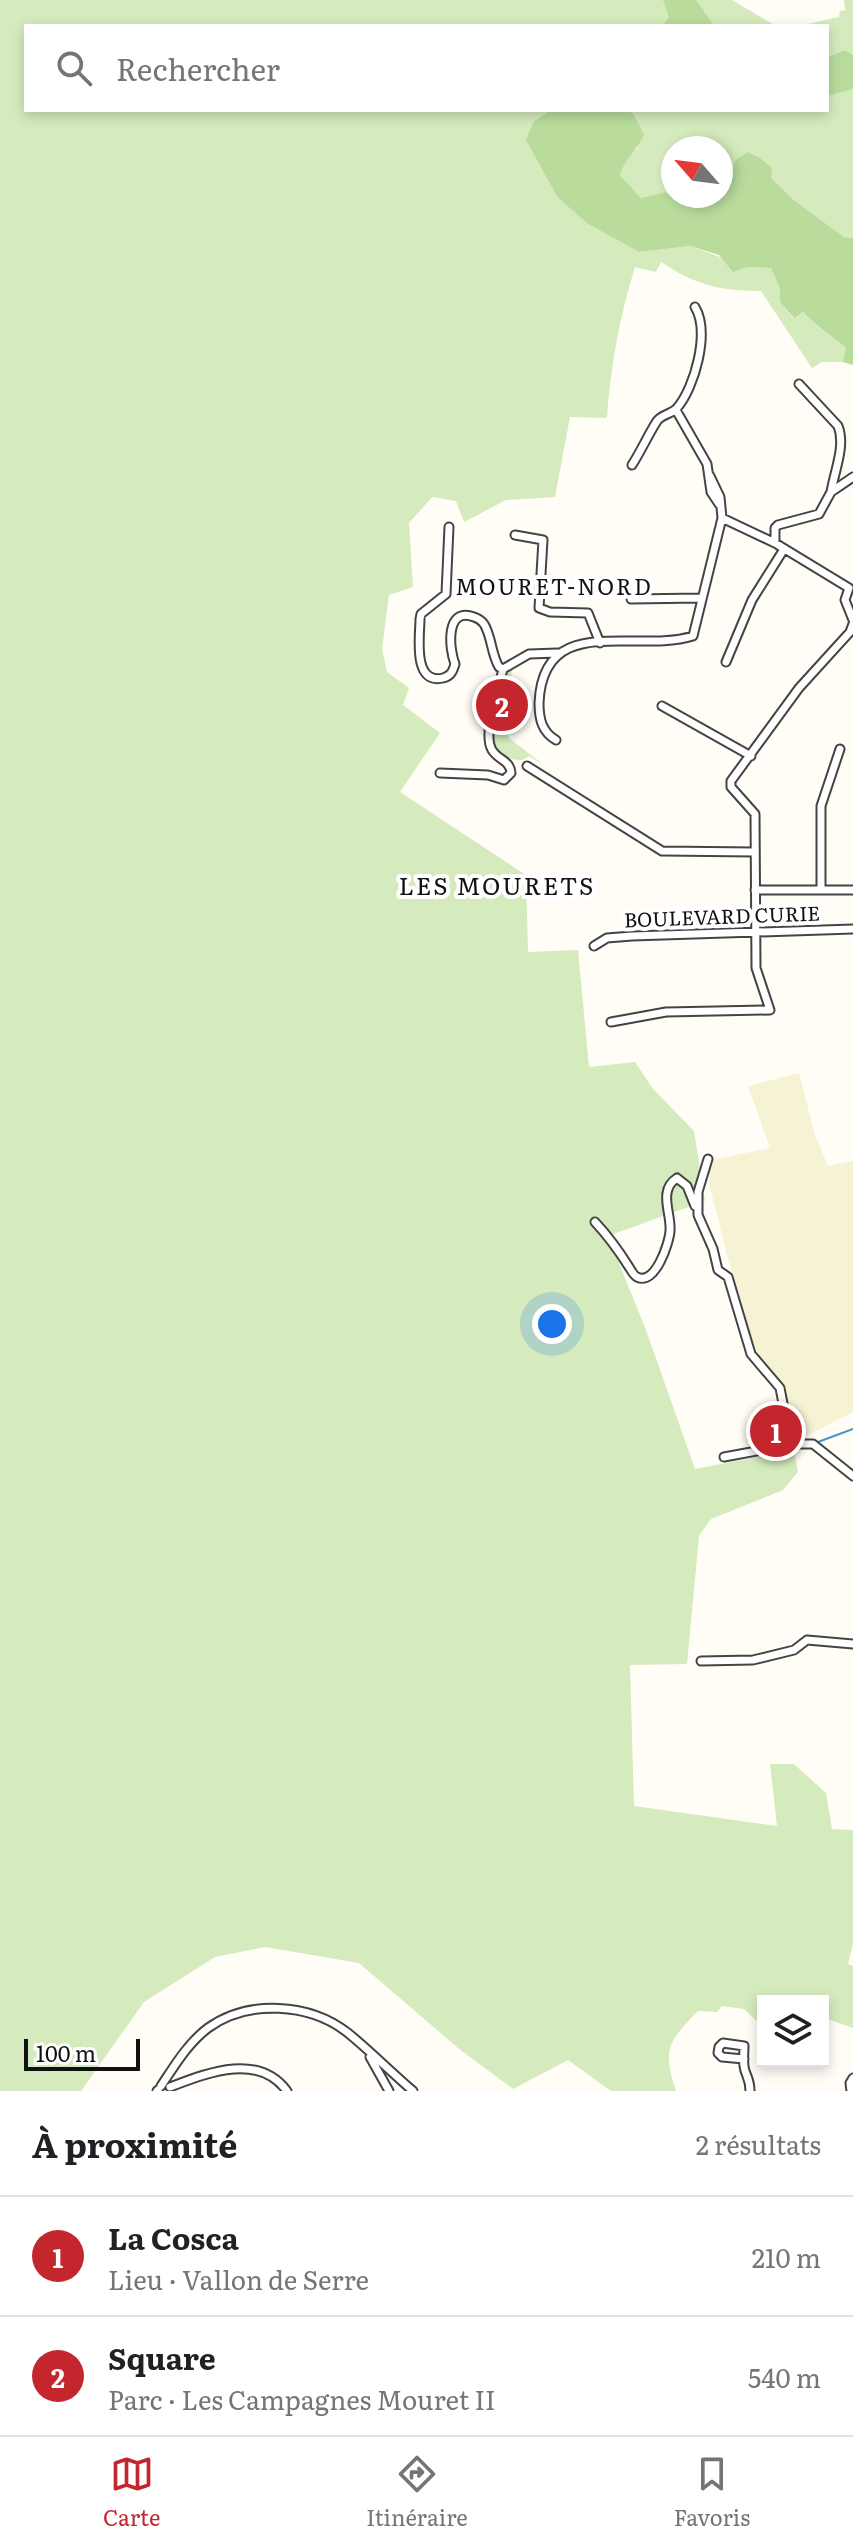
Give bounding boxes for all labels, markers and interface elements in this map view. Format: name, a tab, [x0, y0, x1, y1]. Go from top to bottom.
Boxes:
search box	[24, 24, 829, 112]
icon: search	[52, 46, 96, 90]
text: Rechercher	[116, 46, 280, 90]
north arrow	[661, 136, 733, 208]
district label: MOURET-NORD	[455, 569, 653, 602]
pin: 2	[476, 675, 528, 735]
district label: LES MOURETS	[399, 867, 595, 902]
street label: BOULEVARD CURIE	[623, 897, 821, 933]
your location	[532, 1304, 572, 1344]
pin: 1	[750, 1401, 802, 1461]
map controls	[757, 1995, 829, 2067]
button: layers	[757, 1995, 829, 2067]
scale bar	[24, 2035, 140, 2071]
text: 100 m	[36, 2036, 96, 2069]
text: À proximité	[32, 2118, 237, 2168]
text: 2 résultats	[696, 2124, 821, 2163]
text: La Cosca	[108, 2215, 239, 2259]
text: 1	[53, 2237, 63, 2276]
text: 210 m	[752, 2237, 821, 2276]
text: Lieu · Vallon de Serre	[108, 2259, 369, 2298]
text: Square	[108, 2335, 216, 2379]
text: 2	[51, 2357, 65, 2396]
text: 540 m	[748, 2357, 821, 2396]
text: Parc · Les Campagnes Mouret II	[108, 2379, 496, 2418]
tab: Carte	[103, 2452, 160, 2533]
tab: Itinéraire	[366, 2452, 468, 2533]
tab: Favoris	[674, 2452, 750, 2533]

